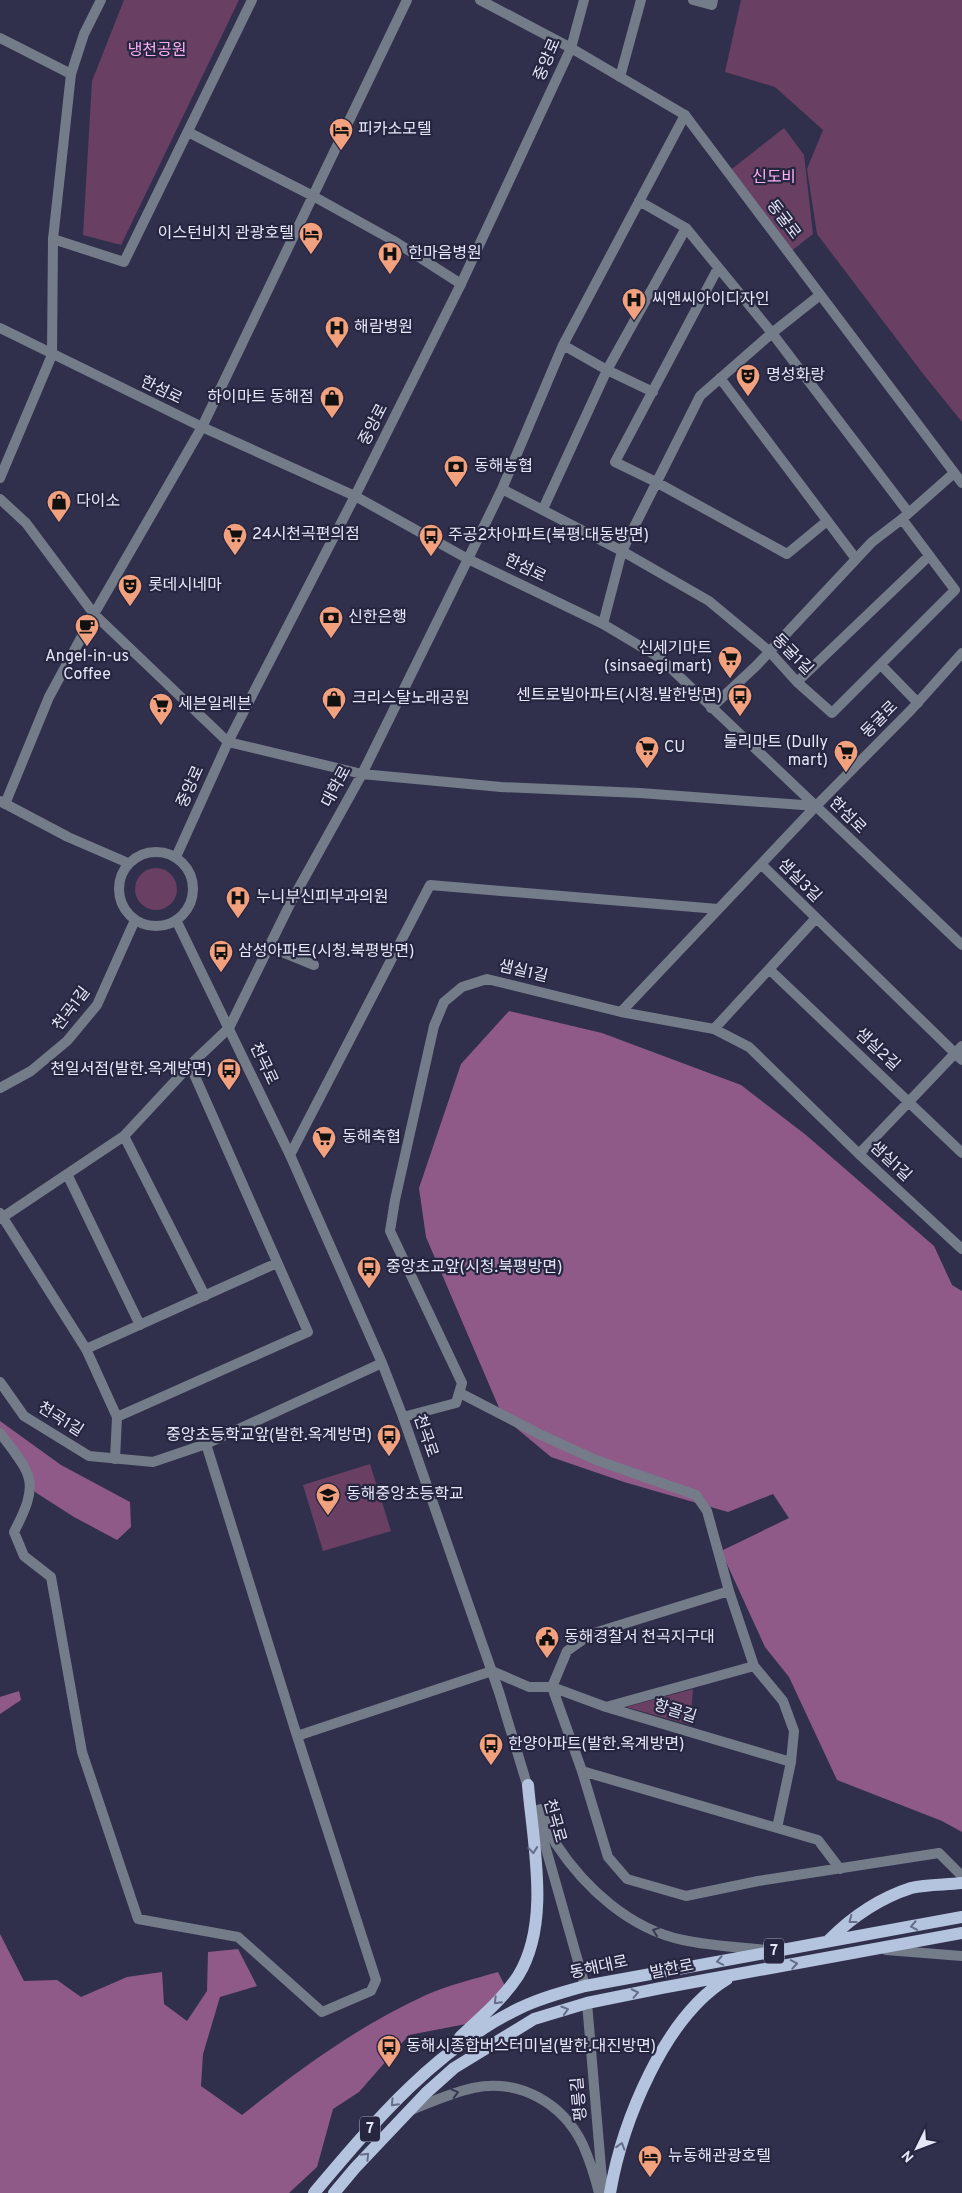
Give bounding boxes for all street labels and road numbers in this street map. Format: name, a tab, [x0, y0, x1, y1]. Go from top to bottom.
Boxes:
street label: 중앙로	[530, 36, 566, 84]
street label: 동굴로	[762, 196, 804, 244]
street label: 한섬로	[137, 372, 185, 410]
street label: 중앙로	[355, 401, 393, 449]
street label: 한섬로	[501, 550, 549, 588]
street label: 동굴1길	[767, 630, 817, 680]
street label: 동굴로	[857, 697, 903, 743]
street label: 중앙로	[173, 763, 209, 811]
street label: 대학로	[318, 763, 356, 811]
street label: 한섬로	[824, 793, 870, 839]
street label: 샘실3길	[773, 855, 825, 907]
street label: 샘실1길	[496, 957, 550, 987]
street label: 천곡1길	[49, 983, 95, 1035]
street label: 샘실2길	[850, 1024, 904, 1076]
street label: 천곡로	[245, 1040, 282, 1088]
street label: 샘실1길	[865, 1138, 915, 1186]
street label: 천곡1길	[33, 1398, 87, 1442]
street label: 천곡로	[408, 1412, 442, 1460]
street label: 항골길	[651, 1696, 699, 1728]
street label: 천곡로	[538, 1797, 570, 1845]
road number: 7	[764, 1938, 784, 1964]
street label: 동해대로	[568, 1952, 630, 1984]
street label: 발한로	[648, 1956, 696, 1984]
street label: 평릉길	[568, 2076, 592, 2122]
road number: 7	[360, 2116, 380, 2142]

